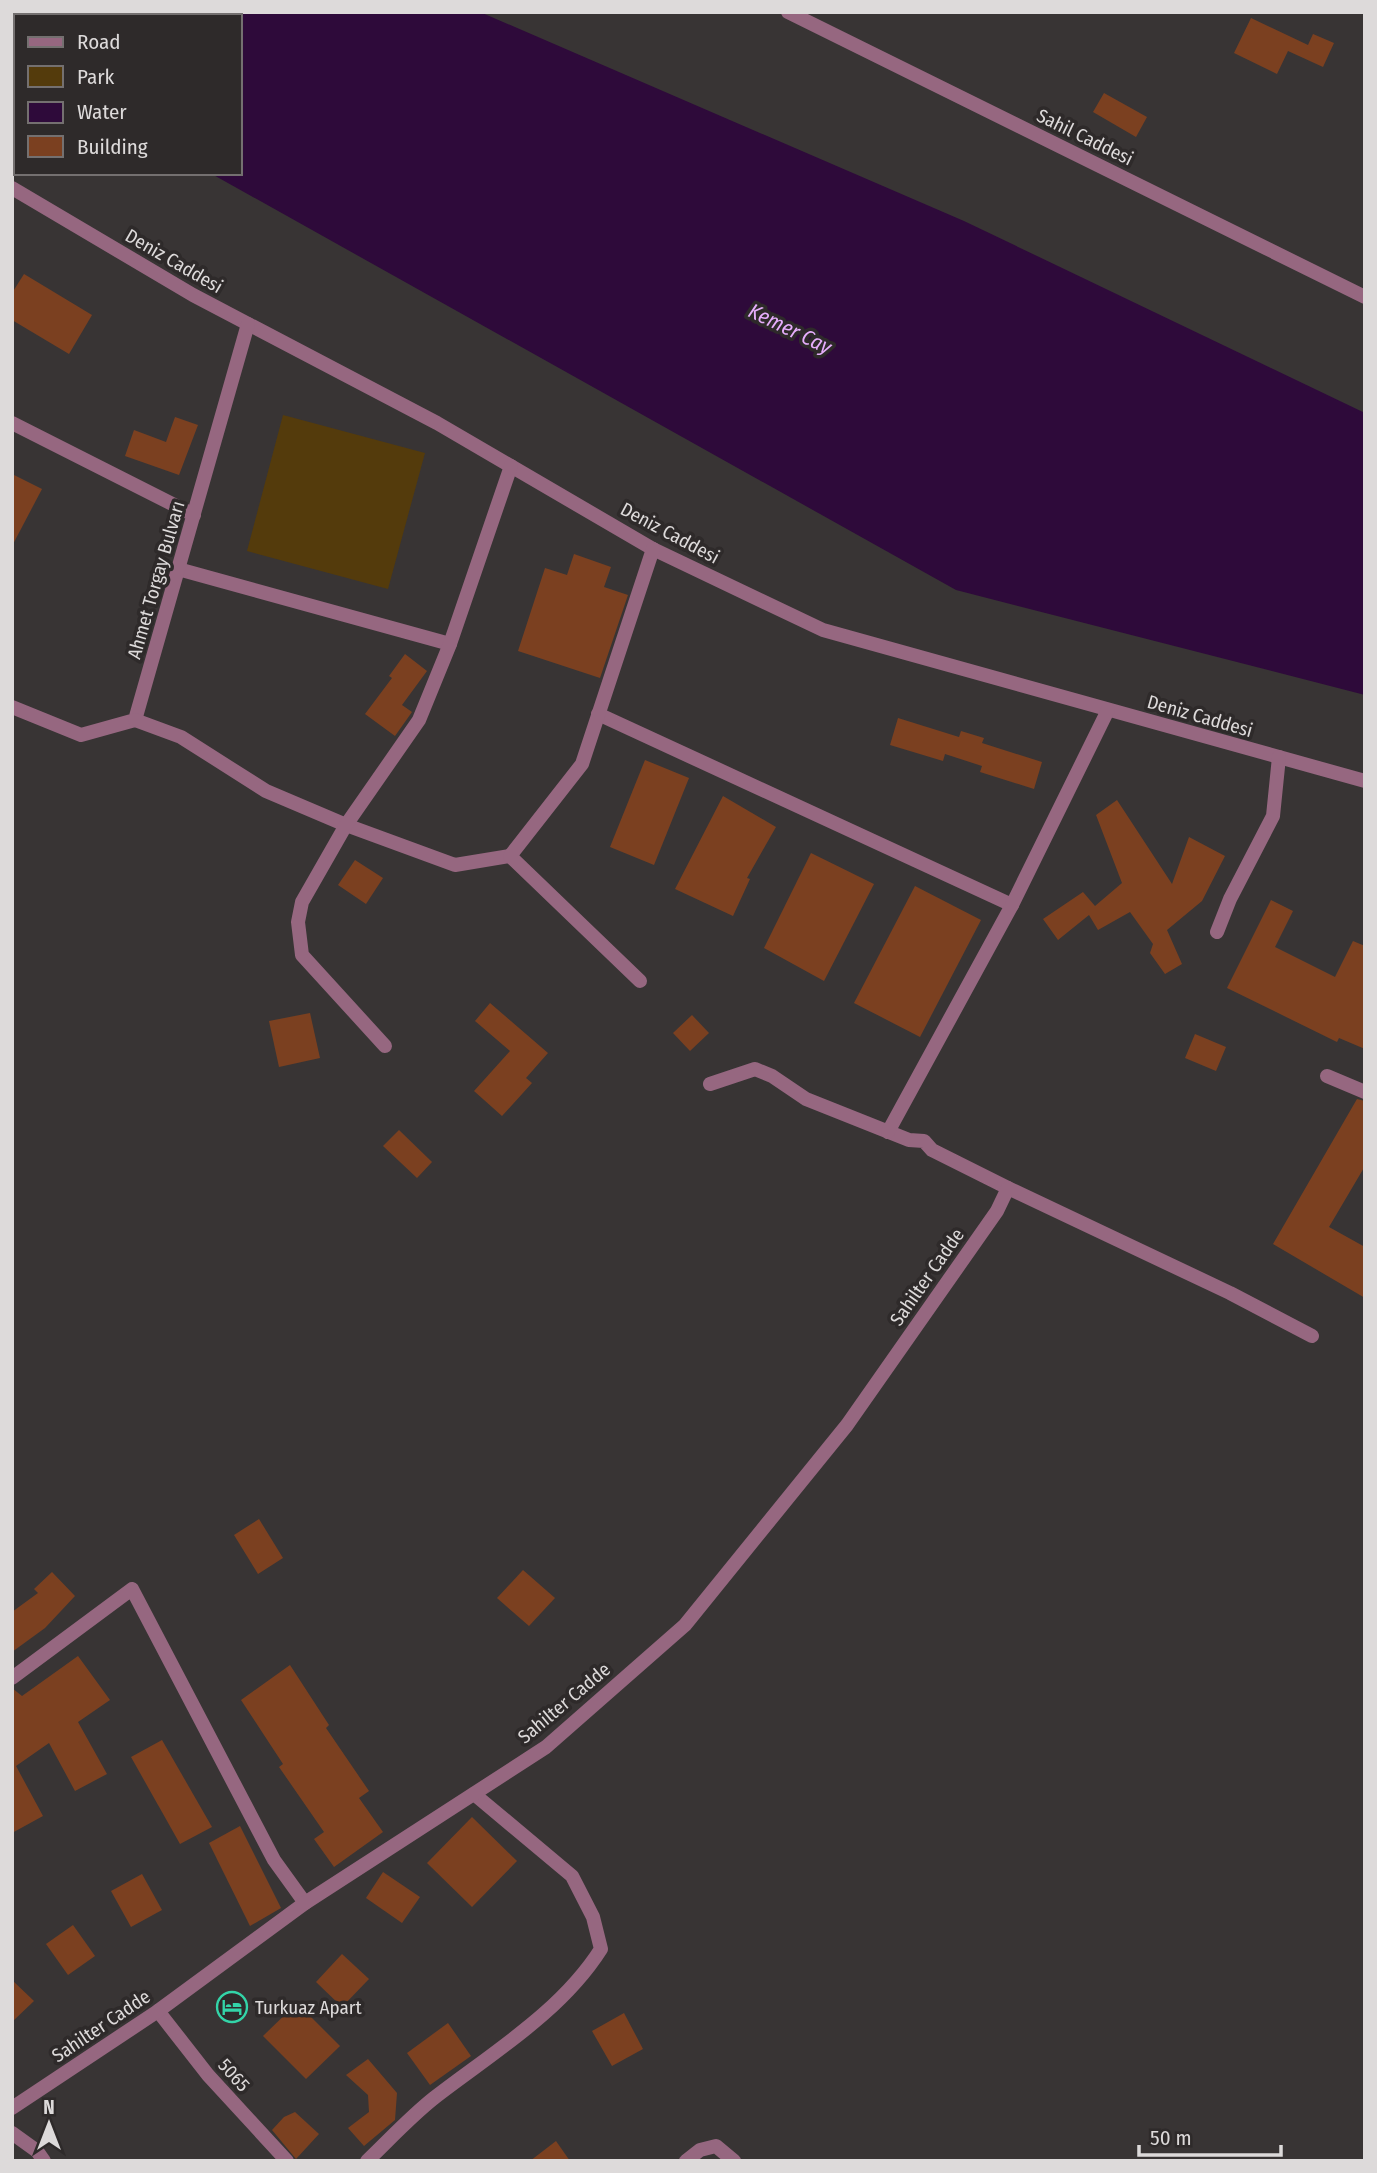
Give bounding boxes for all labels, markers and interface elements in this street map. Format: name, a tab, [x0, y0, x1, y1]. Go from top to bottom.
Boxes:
legend	[14, 14, 242, 175]
text: Road	[77, 29, 121, 55]
text: Park	[77, 64, 115, 90]
text: Water	[77, 99, 127, 125]
street label: Sahil Caddesi	[1033, 104, 1137, 170]
text: Building	[77, 134, 148, 160]
street label: Deniz Caddesi	[121, 224, 227, 298]
water label: Kemer Cay	[744, 298, 836, 361]
street label: Deniz Caddesi	[617, 497, 723, 569]
street label: Ahmet Torgay Bulvarı	[122, 498, 190, 662]
street label: Deniz Caddesi	[1145, 690, 1255, 742]
street label: Sahilter Cadde	[885, 1224, 969, 1330]
street label: Sahilter Cadde	[513, 1658, 615, 1748]
street label: Sahilter Cadde	[48, 1985, 154, 2067]
hotel icon: Turkuaz Apart	[215, 1990, 249, 2024]
place label: Turkuaz Apart	[255, 1996, 362, 2019]
street label: 5065	[213, 2054, 255, 2096]
north arrow	[14, 2089, 84, 2159]
text: N	[43, 2096, 55, 2119]
scale bar	[1139, 2114, 1281, 2158]
text: 50 m	[1150, 2125, 1192, 2151]

